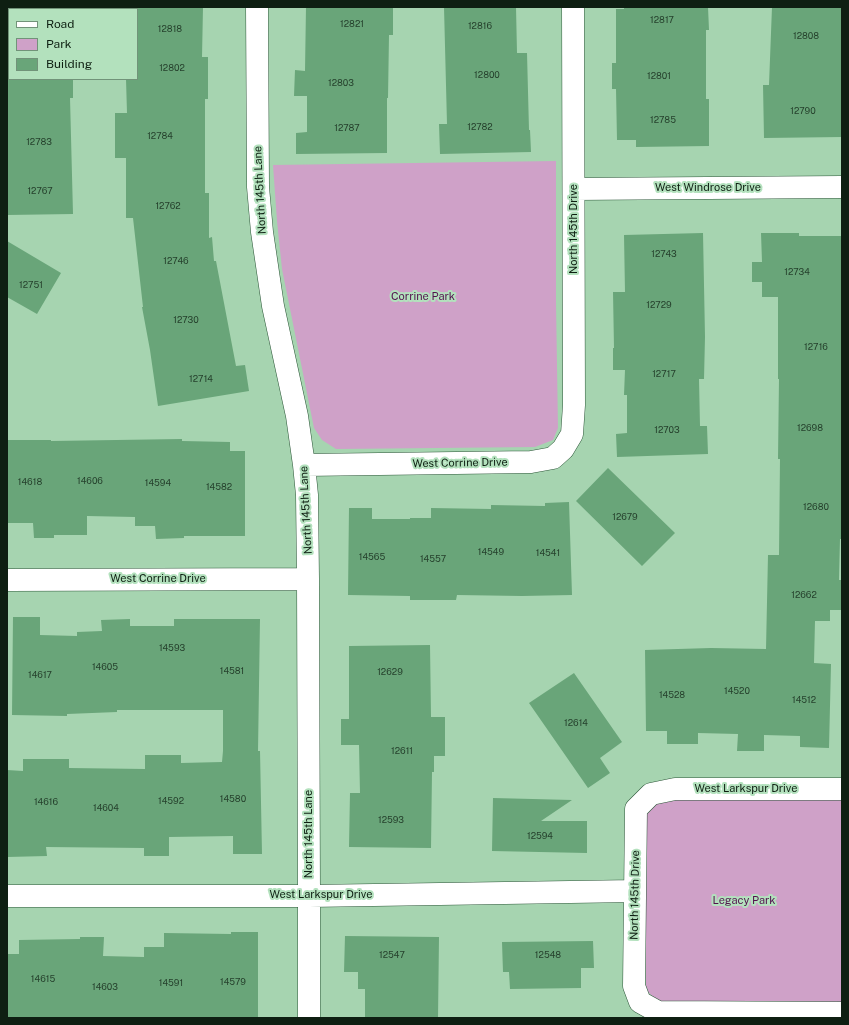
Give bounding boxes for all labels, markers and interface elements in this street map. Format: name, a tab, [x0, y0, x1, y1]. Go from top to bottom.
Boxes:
legend	[8, 8, 138, 80]
house number: 12817	[650, 15, 674, 25]
text: Road	[46, 17, 74, 31]
house number: 12821	[340, 19, 364, 29]
house number: 12816	[468, 21, 492, 31]
house number: 12818	[158, 24, 182, 34]
house number: 12808	[793, 31, 819, 41]
text: Park	[46, 37, 72, 51]
text: Building	[46, 57, 92, 71]
house number: 12802	[159, 63, 185, 73]
house number: 12800	[474, 70, 500, 80]
house number: 12801	[647, 71, 671, 81]
house number: 12803	[328, 78, 354, 88]
house number: 12790	[790, 106, 816, 116]
house number: 12785	[650, 115, 676, 125]
house number: 12782	[467, 122, 493, 132]
house number: 12787	[334, 123, 360, 133]
house number: 12784	[147, 131, 173, 141]
house number: 12783	[26, 137, 52, 147]
street label: North 145th Lane	[251, 146, 269, 234]
street label: West Windrose Drive	[655, 181, 761, 195]
street label: North 145th Drive	[567, 184, 581, 274]
house number: 12767	[27, 186, 53, 196]
house number: 12762	[155, 201, 181, 211]
house number: 12743	[651, 249, 677, 259]
house number: 12746	[163, 256, 189, 266]
house number: 12734	[784, 267, 810, 277]
house number: 12751	[19, 280, 43, 290]
park label: Corrine Park	[391, 290, 455, 304]
house number: 12729	[646, 300, 672, 310]
house number: 12730	[173, 315, 199, 325]
house number: 12716	[804, 342, 828, 352]
house number: 12717	[652, 369, 676, 379]
house number: 12714	[189, 374, 213, 384]
house number: 12698	[797, 423, 823, 433]
house number: 12703	[654, 425, 680, 435]
street label: West Corrine Drive	[412, 456, 508, 470]
street label: North 145th Lane	[297, 466, 315, 554]
house number: 14606	[77, 476, 103, 486]
house number: 14618	[18, 477, 42, 487]
house number: 14594	[145, 478, 171, 488]
house number: 14582	[206, 482, 232, 492]
house number: 12680	[803, 502, 829, 512]
house number: 12679	[612, 512, 638, 522]
house number: 14549	[478, 547, 504, 557]
house number: 14541	[536, 548, 560, 558]
house number: 14565	[359, 552, 385, 562]
house number: 14557	[420, 554, 446, 564]
street label: West Corrine Drive	[110, 572, 206, 586]
house number: 12662	[791, 590, 817, 600]
house number: 14593	[159, 643, 185, 653]
house number: 14605	[92, 662, 118, 672]
house number: 14581	[220, 666, 244, 676]
house number: 12629	[377, 667, 403, 677]
house number: 14617	[28, 670, 52, 680]
house number: 14520	[724, 686, 750, 696]
house number: 14528	[659, 690, 685, 700]
house number: 14512	[792, 695, 816, 705]
house number: 12614	[564, 718, 588, 728]
house number: 12611	[391, 746, 413, 756]
street label: West Larkspur Drive	[694, 782, 798, 796]
street label: North 145th Lane	[302, 790, 316, 878]
house number: 14580	[220, 794, 246, 804]
house number: 14592	[158, 796, 184, 806]
house number: 14616	[34, 797, 58, 807]
house number: 14604	[93, 803, 119, 813]
house number: 12593	[378, 815, 404, 825]
house number: 12594	[527, 831, 553, 841]
street label: North 145th Drive	[628, 850, 642, 940]
street label: West Larkspur Drive	[269, 888, 373, 902]
park label: Legacy Park	[712, 894, 776, 908]
house number: 12547	[379, 950, 405, 960]
house number: 12548	[535, 950, 561, 960]
house number: 14615	[31, 974, 55, 984]
house number: 14579	[220, 977, 246, 987]
house number: 14591	[159, 978, 183, 988]
house number: 14603	[92, 982, 118, 992]

